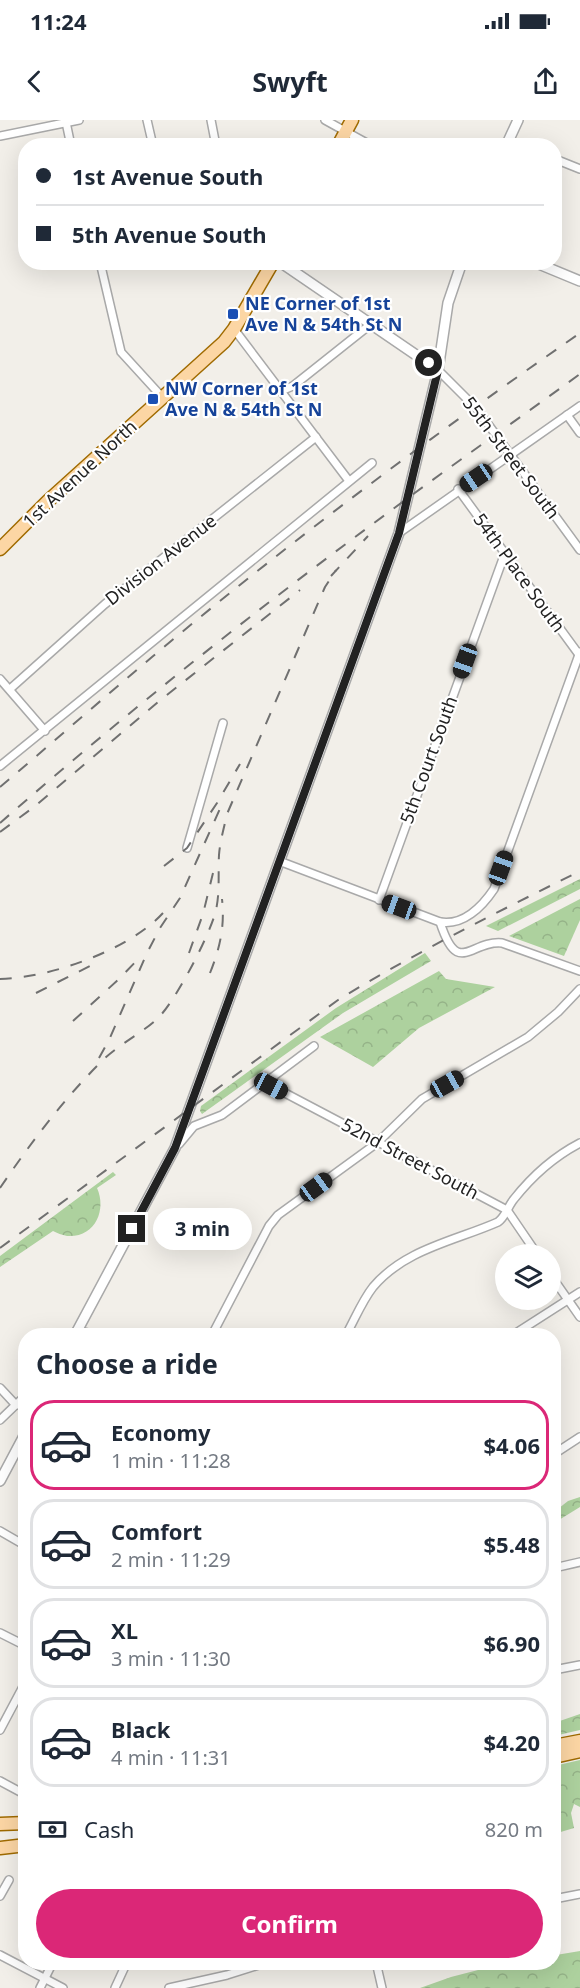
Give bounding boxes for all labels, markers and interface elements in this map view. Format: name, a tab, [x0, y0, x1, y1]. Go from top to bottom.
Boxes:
text: 11:24	[30, 6, 87, 36]
text: Swyft	[252, 63, 328, 100]
icon: back	[18, 65, 51, 98]
icon: share	[529, 65, 562, 98]
text: 1st Avenue South	[72, 161, 263, 191]
text: 5th Avenue South	[72, 219, 267, 249]
place label: NE Corner of 1st Ave N & 54th St N	[245, 291, 402, 336]
marker: NE Corner of 1st Ave N & 54th St N	[226, 307, 240, 321]
route start	[415, 349, 442, 376]
place label: NW Corner of 1st Ave N & 54th St N	[165, 376, 322, 421]
street label: 55th Street South	[458, 391, 566, 523]
marker: NW Corner of 1st Ave N & 54th St N	[146, 392, 160, 406]
street label: 1st Avenue North	[17, 414, 141, 532]
car	[456, 460, 496, 496]
street label: Division Avenue	[100, 508, 221, 610]
street label: 54th Place South	[469, 508, 571, 637]
car	[450, 641, 480, 681]
street label: 5th Court South	[394, 693, 462, 827]
car	[486, 848, 516, 888]
car	[379, 892, 419, 922]
car	[427, 1067, 467, 1101]
car	[251, 1070, 291, 1102]
street label: 52nd Street South	[338, 1112, 483, 1204]
car	[296, 1169, 336, 1205]
callout: 3 min	[153, 1208, 252, 1250]
route end	[118, 1215, 145, 1242]
text: 3 min	[175, 1215, 230, 1242]
map controls	[495, 1244, 561, 1310]
button: layers	[495, 1244, 561, 1310]
text: Choose a ride	[36, 1345, 218, 1382]
text: Economy	[111, 1417, 210, 1447]
icon: car	[39, 1418, 93, 1472]
text: $4.06	[483, 1430, 540, 1460]
text: 1 min · 11:28	[111, 1447, 231, 1474]
text: Comfort	[111, 1516, 202, 1546]
icon: car	[39, 1517, 93, 1571]
text: $5.48	[483, 1529, 540, 1559]
text: 2 min · 11:29	[111, 1546, 231, 1573]
text: XL	[111, 1615, 138, 1645]
icon: car	[39, 1616, 93, 1670]
text: $6.90	[483, 1628, 540, 1658]
text: 3 min · 11:30	[111, 1645, 231, 1672]
text: Black	[111, 1714, 170, 1744]
icon: car	[39, 1715, 93, 1769]
text: $4.20	[483, 1727, 540, 1757]
text: 4 min · 11:31	[111, 1744, 231, 1771]
icon: cash	[36, 1813, 69, 1846]
text: Cash	[84, 1814, 134, 1844]
text: 820 m	[485, 1816, 543, 1843]
button: Confirm	[36, 1889, 543, 1958]

